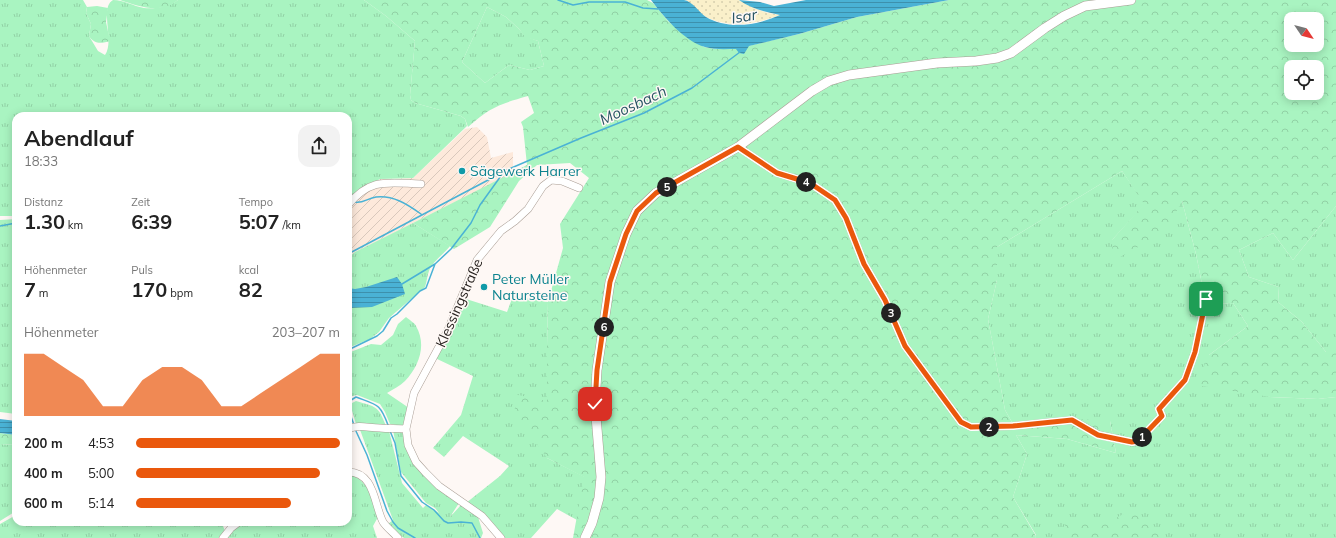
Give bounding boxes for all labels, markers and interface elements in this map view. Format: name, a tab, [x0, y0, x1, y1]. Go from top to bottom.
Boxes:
water label: Isar	[730, 5, 759, 27]
north arrow	[1284, 12, 1324, 52]
map controls	[1284, 12, 1324, 100]
button: locate	[1284, 60, 1324, 100]
water label: Moosbach	[597, 81, 670, 129]
text: Abendlauf	[24, 124, 134, 152]
button: share	[298, 125, 340, 167]
text: 18:33	[24, 153, 58, 169]
place label: Sägewerk Harrer	[470, 162, 582, 180]
marker: Sägewerk Harrer	[457, 166, 467, 176]
pin: 4	[796, 172, 816, 192]
text: 4	[803, 175, 809, 189]
pin: 5	[657, 177, 677, 197]
text: 5	[664, 180, 670, 194]
text: Distanz	[24, 195, 63, 209]
text: Zeit	[131, 195, 150, 209]
text: Tempo	[239, 195, 273, 209]
text: 1.30	[24, 209, 65, 234]
text: 6:39	[131, 209, 172, 234]
text: 5:07	[239, 209, 280, 234]
text: km	[65, 218, 83, 232]
text: /km	[280, 218, 301, 232]
street label: Klessingstraße	[431, 256, 487, 350]
text: Höhenmeter	[24, 263, 87, 277]
text: Puls	[131, 263, 153, 277]
text: kcal	[239, 263, 259, 277]
place label: Peter Müller Natursteine	[492, 270, 570, 304]
text: 7	[24, 277, 36, 302]
text: 170	[131, 277, 167, 302]
text: 82	[239, 277, 263, 302]
marker: Peter Müller Natursteine	[479, 282, 489, 292]
pin	[1189, 282, 1223, 316]
text: m	[36, 286, 49, 300]
text: bpm	[167, 286, 193, 300]
icon: arrive	[1195, 288, 1217, 310]
pin: 3	[881, 303, 901, 323]
text: 3	[888, 306, 894, 320]
pin: 6	[594, 317, 614, 337]
text: 6	[601, 320, 607, 334]
text: Höhenmeter	[24, 324, 98, 340]
text: 203–207 m	[272, 324, 340, 340]
pin	[578, 387, 612, 421]
icon: check	[584, 393, 606, 415]
pin: 2	[979, 417, 999, 437]
text: 2	[986, 420, 992, 434]
pin: 1	[1132, 427, 1152, 447]
text: 1	[1139, 430, 1145, 444]
text: 200 m	[24, 435, 63, 451]
text: 4:53	[88, 435, 114, 451]
text: 400 m	[24, 465, 63, 481]
text: 5:00	[88, 465, 114, 481]
text: 600 m	[24, 495, 63, 511]
text: 5:14	[88, 495, 114, 511]

